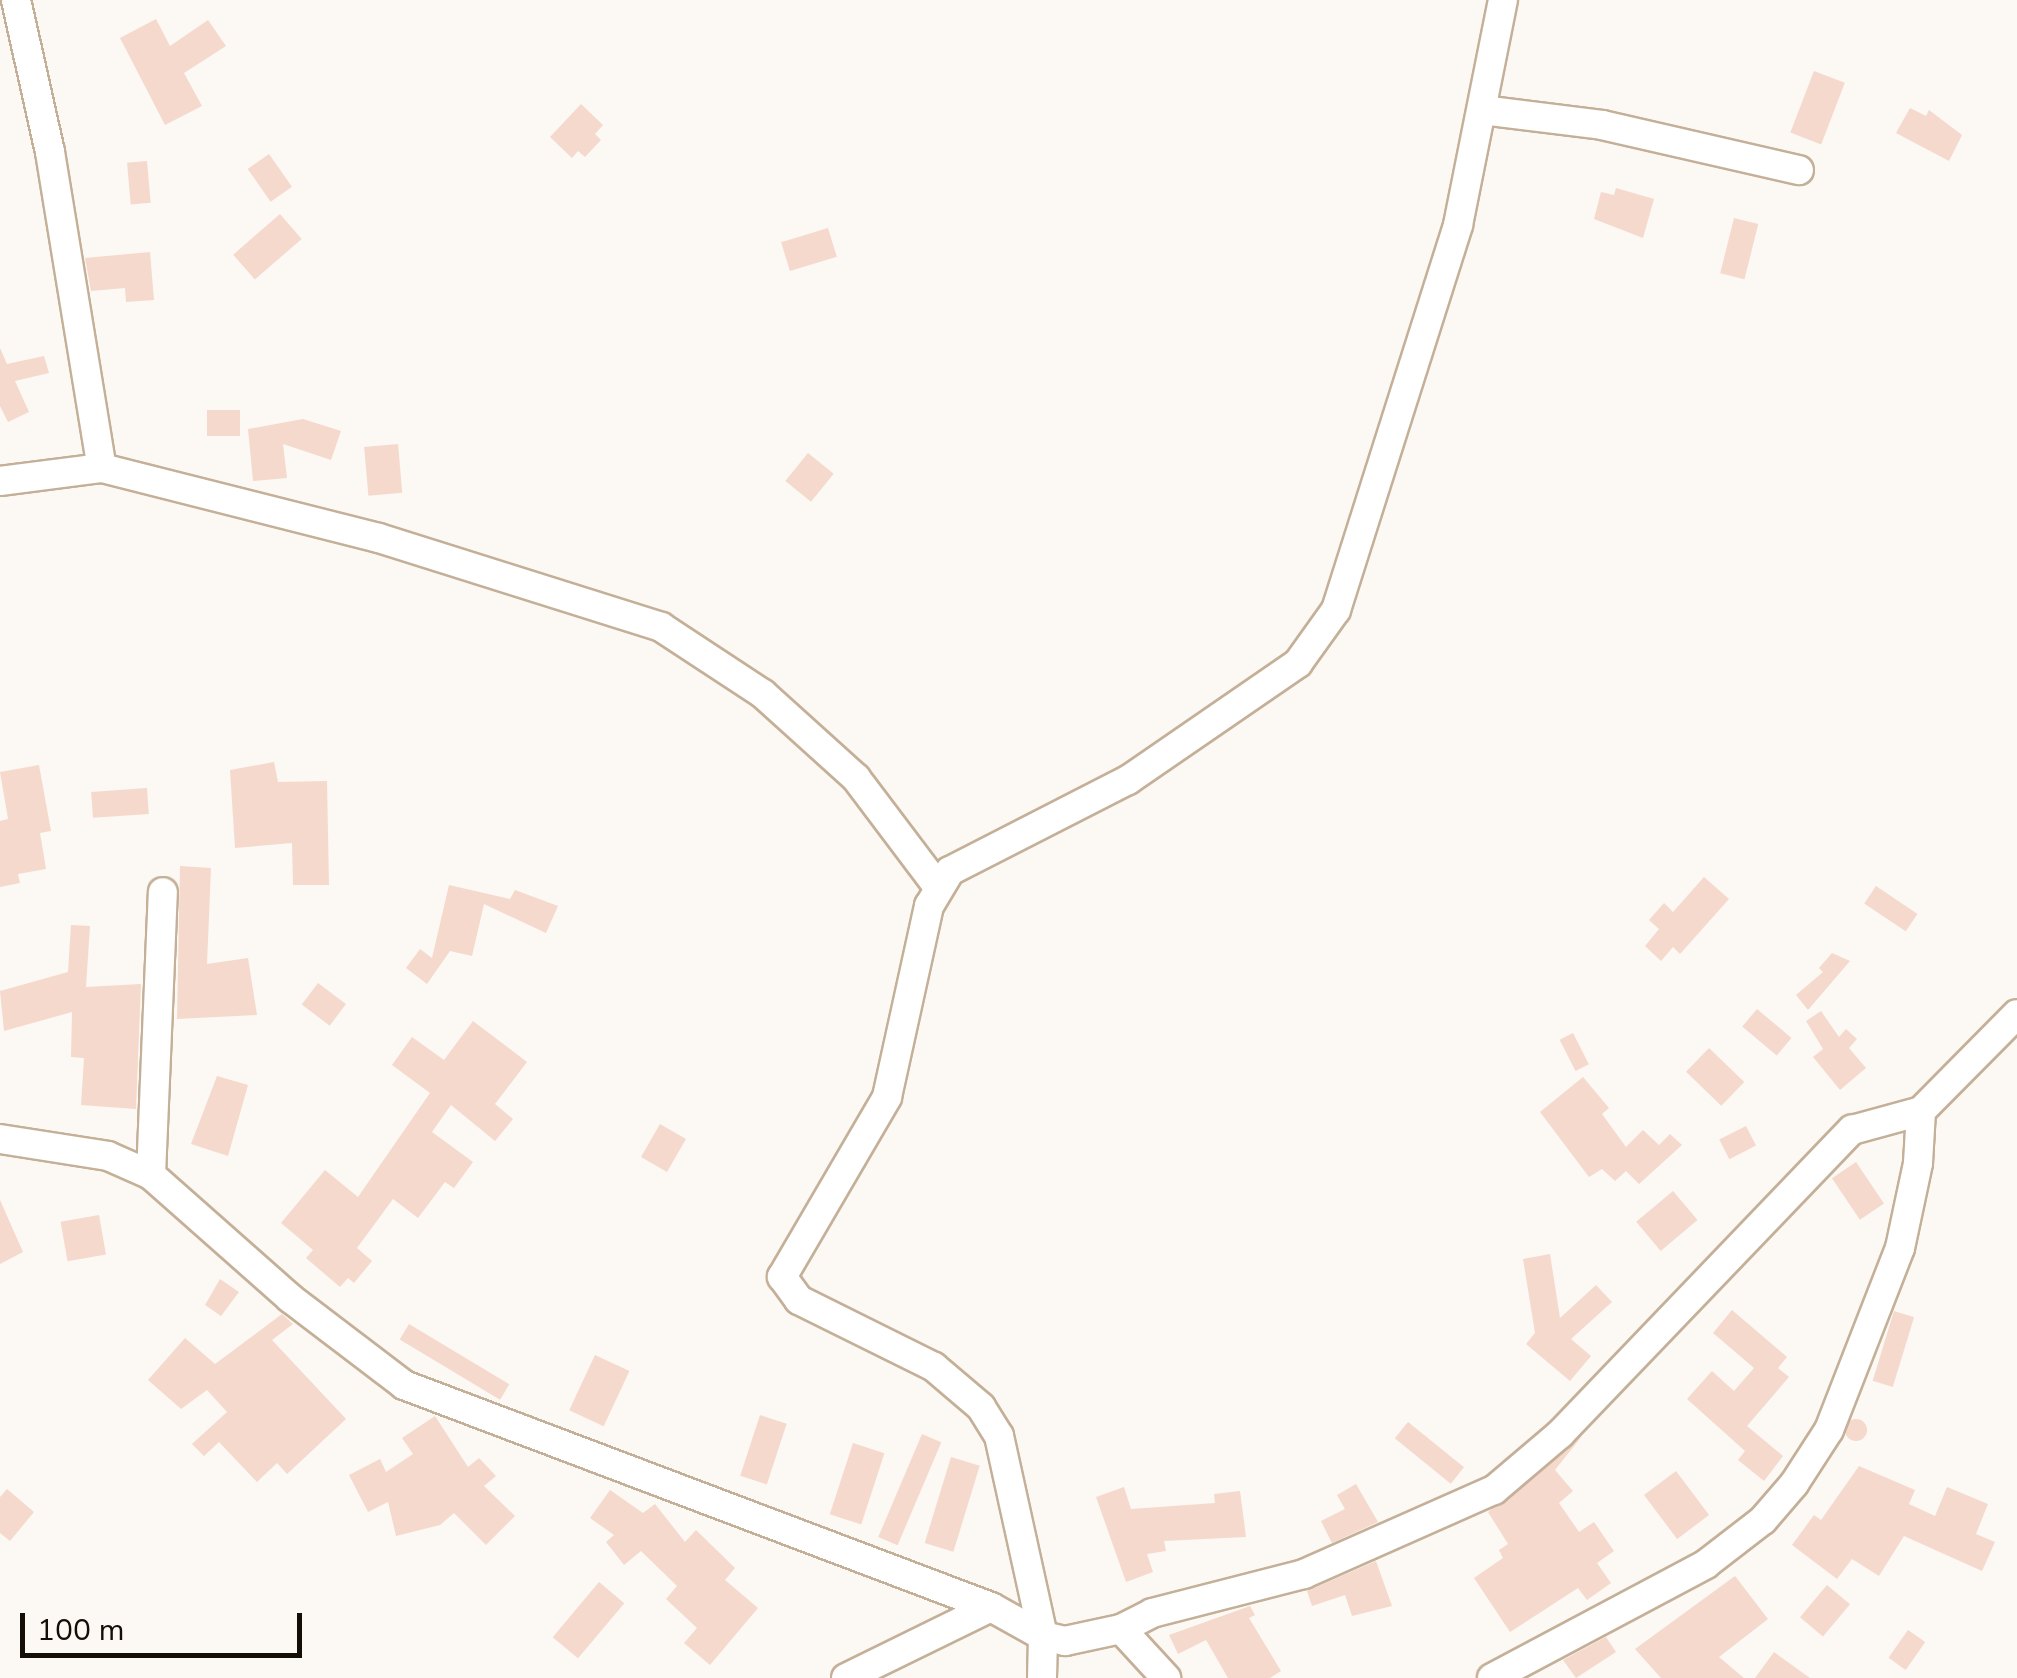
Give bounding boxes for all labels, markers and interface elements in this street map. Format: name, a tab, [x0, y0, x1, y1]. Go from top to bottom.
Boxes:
scale bar	[25, 1593, 308, 1655]
text: 100 m	[37, 1610, 124, 1651]

